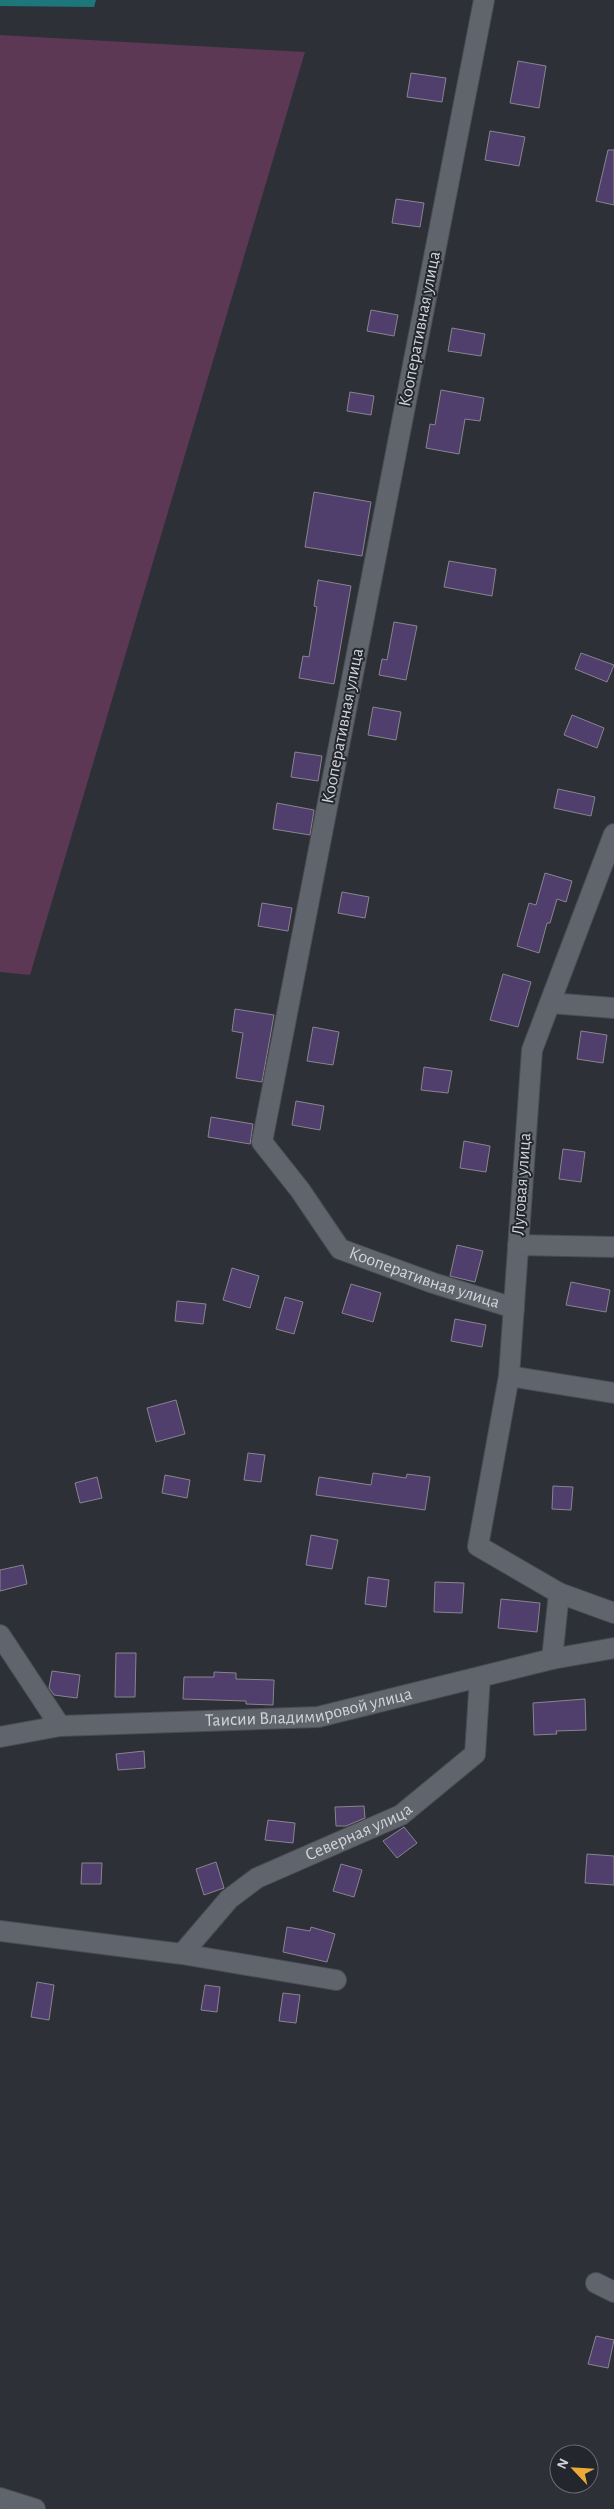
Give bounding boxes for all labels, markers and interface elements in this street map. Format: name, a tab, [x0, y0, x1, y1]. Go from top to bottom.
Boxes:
street label: Кооперативная улица	[396, 250, 444, 408]
street label: Кооперативная улица	[319, 647, 367, 805]
street label: Луговая улица	[509, 1132, 535, 1236]
street label: Кооперативная улица	[346, 1244, 502, 1312]
street label: Таисии Владимировой улица	[205, 1685, 414, 1730]
street label: Северная улица	[303, 1800, 416, 1865]
north arrow	[549, 2444, 599, 2494]
text: N	[555, 2457, 572, 2471]

